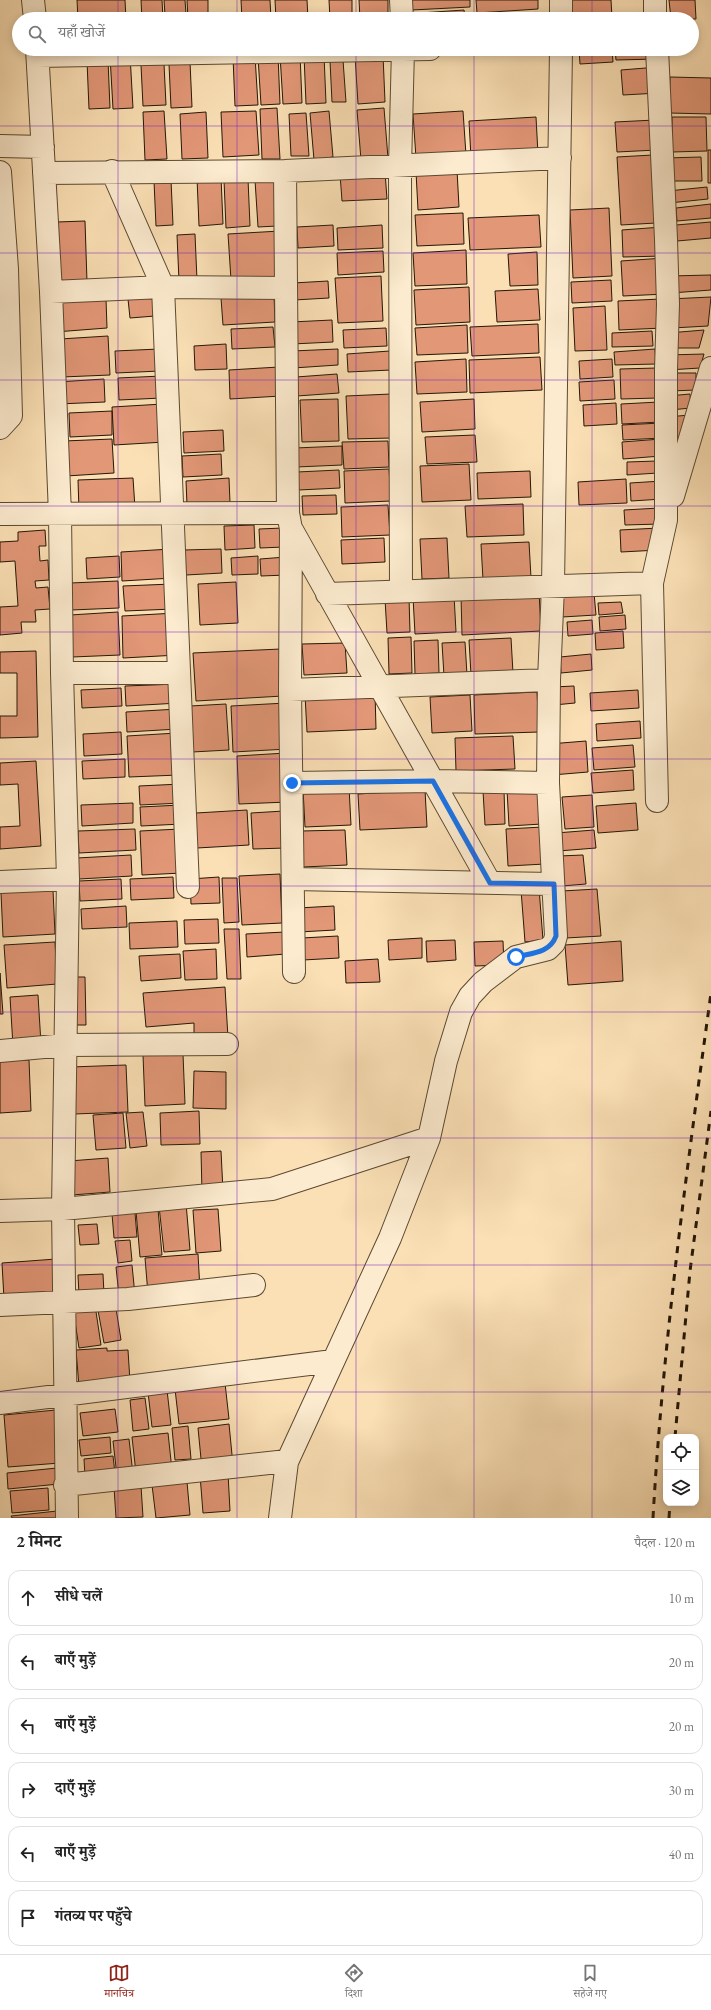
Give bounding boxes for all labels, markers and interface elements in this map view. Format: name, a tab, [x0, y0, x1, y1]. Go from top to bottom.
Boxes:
search box	[12, 12, 699, 56]
text: यहाँ खोजें	[58, 22, 105, 41]
icon: search	[26, 23, 48, 45]
route end	[283, 774, 301, 792]
route start	[507, 948, 525, 966]
map controls	[663, 1434, 699, 1506]
button: locate	[663, 1434, 699, 1470]
button: layers	[663, 1470, 699, 1506]
text: 2 मिनट	[16, 1530, 61, 1552]
text: पैदल · 120 m	[635, 1534, 695, 1551]
text: सीधे चलें	[55, 1586, 102, 1605]
icon: ahead	[17, 1587, 39, 1609]
text: 10 m	[669, 1590, 694, 1607]
text: बाएँ मुड़ें	[55, 1650, 96, 1669]
icon: left	[17, 1651, 39, 1673]
text: 20 m	[669, 1654, 694, 1671]
text: बाएँ मुड़ें	[55, 1714, 96, 1733]
icon: left	[17, 1715, 39, 1737]
text: 20 m	[669, 1718, 694, 1735]
text: दाएँ मुड़ें	[55, 1778, 95, 1797]
icon: right	[17, 1779, 39, 1801]
text: 30 m	[669, 1782, 694, 1799]
text: बाएँ मुड़ें	[55, 1842, 96, 1861]
icon: left	[17, 1843, 39, 1865]
text: 40 m	[669, 1846, 694, 1863]
text: गंतव्य पर पहुँचे	[55, 1906, 132, 1925]
icon: arrive	[17, 1907, 39, 1929]
tab: मानचित्र	[104, 1962, 134, 2004]
tab: दिशा	[343, 1962, 365, 2004]
tab: सहेजे गए	[573, 1962, 607, 2004]

